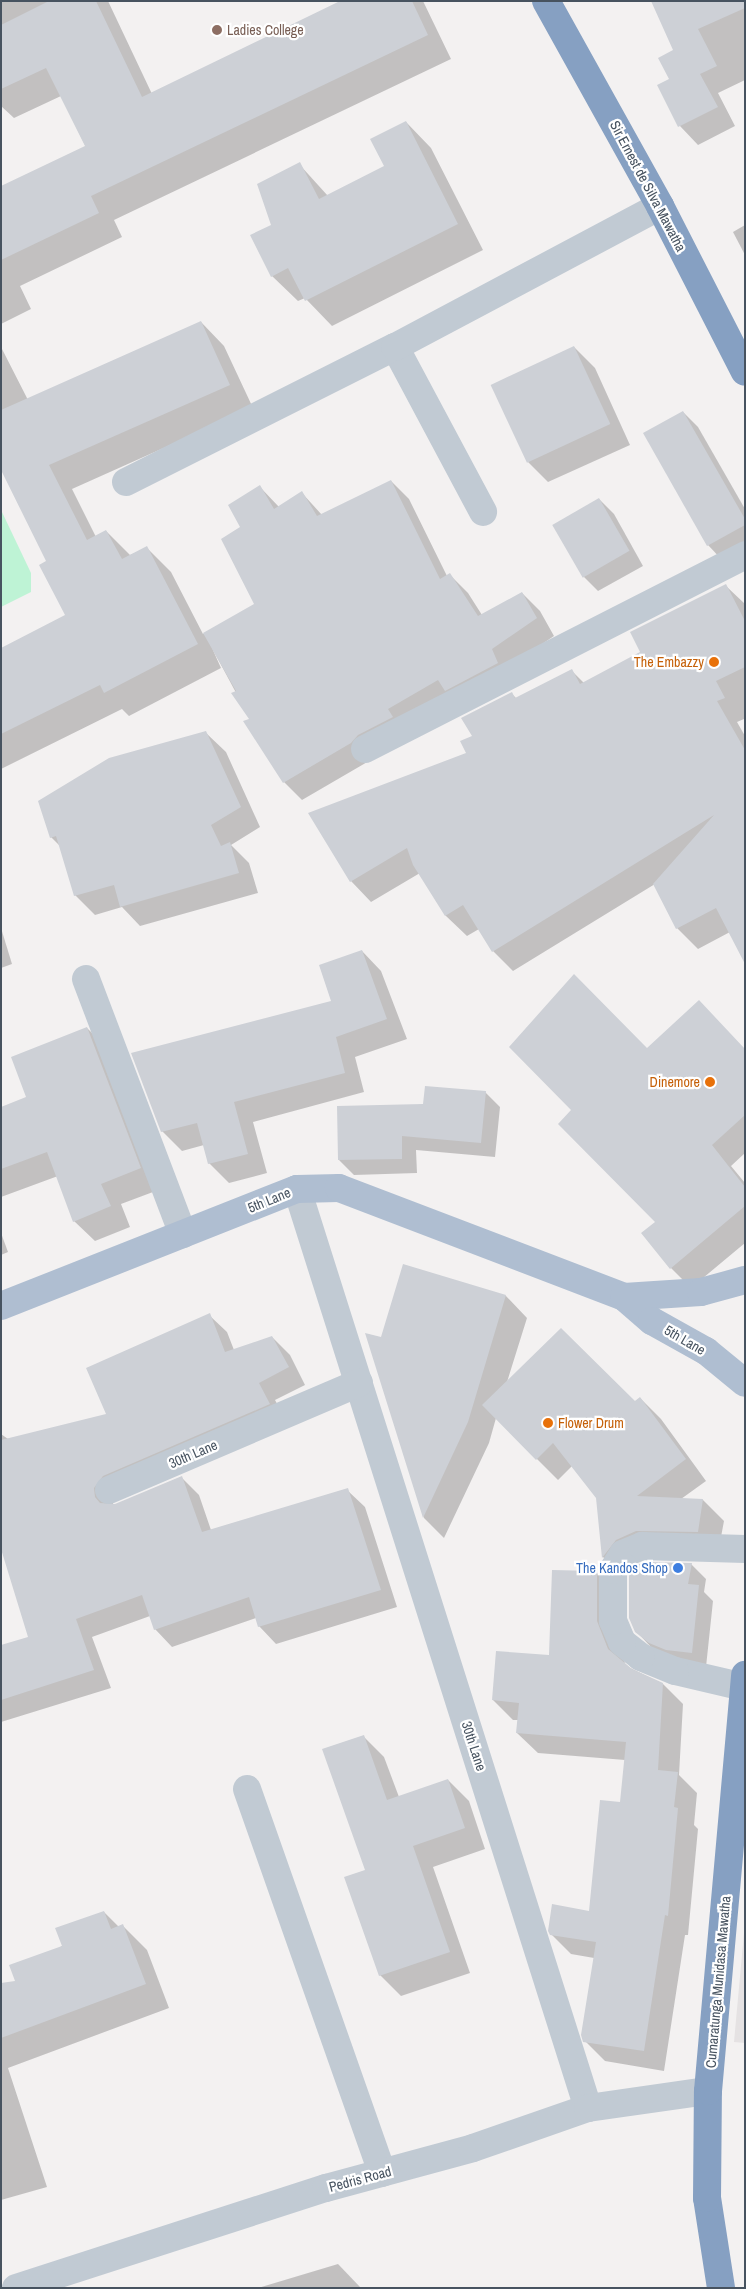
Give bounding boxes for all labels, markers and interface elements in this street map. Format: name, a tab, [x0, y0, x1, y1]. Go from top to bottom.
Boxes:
place label: Ladies College	[227, 22, 304, 38]
marker: Ladies College	[211, 24, 223, 36]
street label: Sir Ernest de Silva Mawatha	[606, 118, 690, 254]
place label: The Embazzy	[634, 654, 704, 670]
marker: The Embazzy	[708, 656, 720, 668]
place label: Dinemore	[650, 1074, 700, 1090]
marker: Dinemore	[704, 1076, 716, 1088]
street label: 5th Lane	[245, 1184, 293, 1216]
street label: 5th Lane	[661, 1322, 709, 1358]
place label: Flower Drum	[558, 1415, 624, 1431]
marker: Flower Drum	[542, 1417, 554, 1429]
street label: 30th Lane	[166, 1436, 220, 1472]
place label: The Kandos Shop	[576, 1560, 668, 1576]
marker: The Kandos Shop	[672, 1562, 684, 1574]
street label: 30th Lane	[458, 1719, 490, 1773]
street label: Cumaratunga Munidasa Mawatha	[702, 1895, 734, 2069]
street label: Pedris Road	[327, 2163, 393, 2195]

